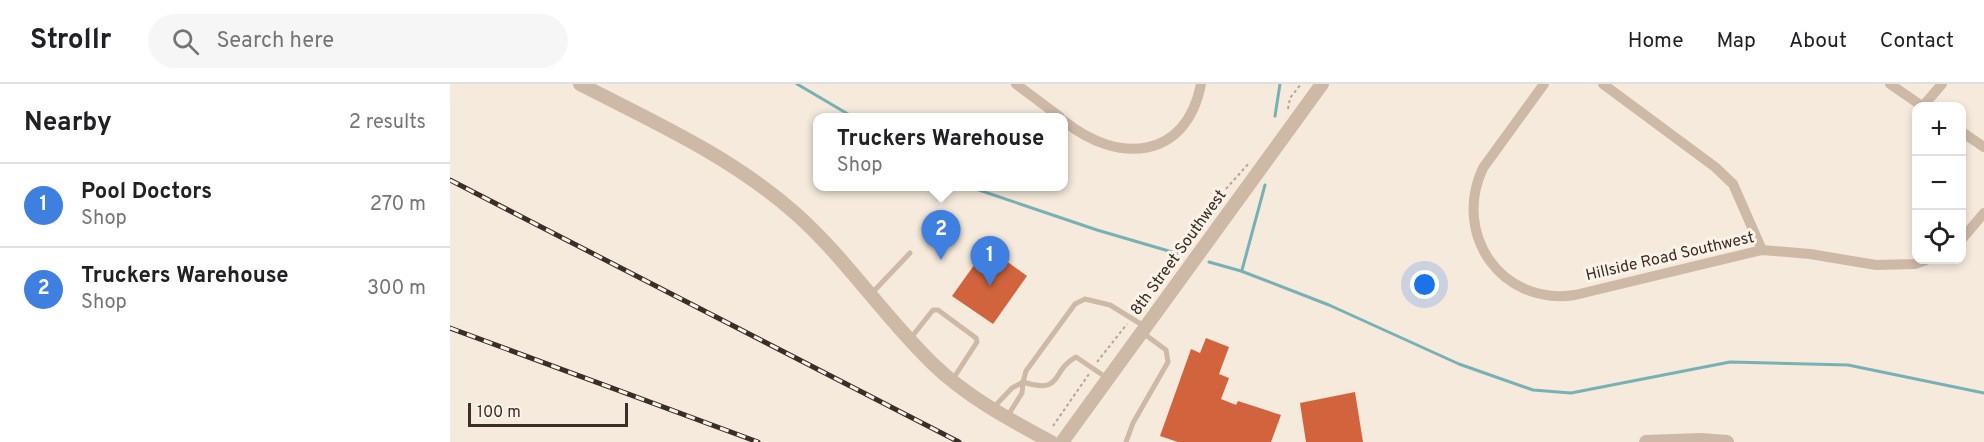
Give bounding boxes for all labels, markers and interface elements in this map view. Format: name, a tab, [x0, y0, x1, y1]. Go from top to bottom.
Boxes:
search box	[148, 14, 568, 68]
text: Strollr	[30, 23, 112, 59]
icon: search	[169, 25, 202, 58]
text: Search here	[217, 28, 334, 55]
text: Home	[1628, 28, 1684, 55]
text: Map	[1717, 28, 1756, 55]
text: About	[1789, 28, 1847, 55]
text: Contact	[1880, 28, 1954, 55]
map controls	[1912, 102, 1966, 264]
button: +	[1912, 102, 1966, 156]
text: Nearby	[24, 107, 112, 140]
text: 2 results	[349, 110, 426, 136]
popup	[813, 113, 1068, 191]
text: Truckers Warehouse	[837, 126, 1044, 153]
text: Shop	[837, 153, 883, 179]
button: −	[1912, 156, 1966, 210]
text: Pool Doctors	[81, 179, 212, 206]
street label: 8th Street Southwest	[1127, 186, 1231, 320]
text: 1	[40, 192, 48, 218]
text: 270 m	[370, 192, 426, 218]
text: Shop	[81, 206, 127, 232]
pin: 2	[922, 210, 960, 260]
button: locate	[1912, 210, 1966, 264]
street label: Hillside Road Southwest	[1584, 228, 1756, 286]
pin: 1	[970, 236, 1010, 286]
text: Truckers Warehouse	[81, 263, 289, 290]
your location	[1410, 270, 1439, 299]
text: 2	[37, 276, 50, 302]
text: 300 m	[367, 276, 426, 302]
text: Shop	[81, 290, 127, 316]
scale bar	[468, 400, 628, 428]
text: 100 m	[477, 403, 521, 423]

